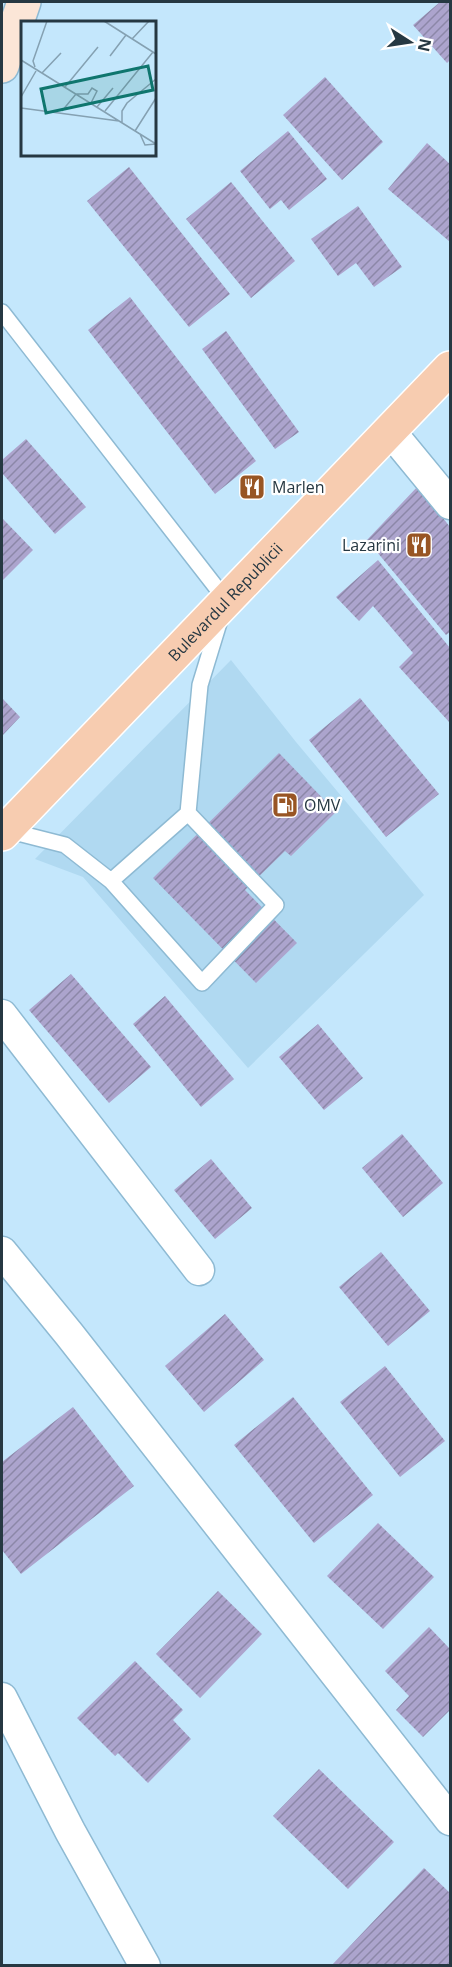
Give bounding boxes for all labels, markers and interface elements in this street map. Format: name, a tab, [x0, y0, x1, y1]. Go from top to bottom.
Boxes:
north arrow	[380, 12, 440, 72]
inset map	[21, 21, 156, 156]
text: N	[413, 36, 437, 54]
restaurant icon: Marlen	[237, 472, 267, 502]
place label: Marlen	[272, 476, 325, 498]
restaurant icon: Lazarini	[404, 530, 434, 560]
place label: Lazarini	[342, 534, 400, 556]
street label: Bulevardul Republicii	[163, 538, 287, 666]
fuel station icon: OMV	[270, 790, 300, 820]
place label: OMV	[304, 794, 341, 816]

